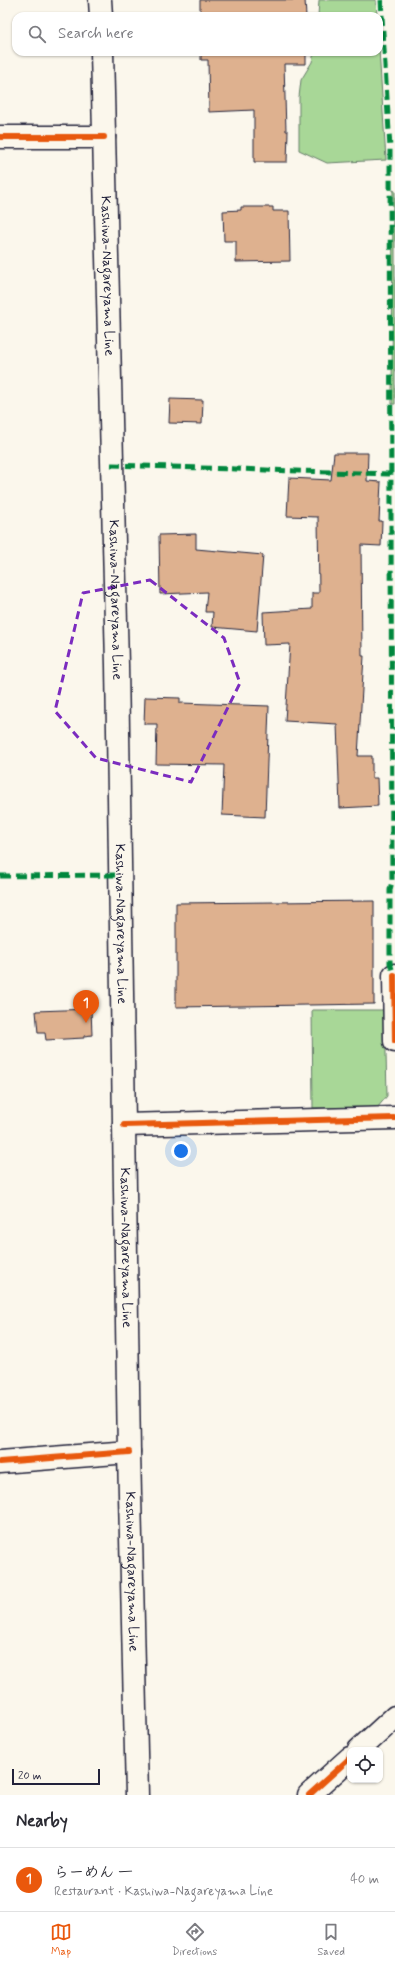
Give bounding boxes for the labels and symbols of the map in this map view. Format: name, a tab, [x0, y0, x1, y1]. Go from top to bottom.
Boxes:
street label: Kashiwa-Nagareyama Line	[96, 196, 118, 356]
street label: Kashiwa-Nagareyama Line	[104, 519, 126, 680]
street label: Kashiwa-Nagareyama Line	[110, 843, 131, 1004]
pin: 1	[73, 990, 99, 1023]
your location	[171, 1141, 191, 1161]
street label: Kashiwa-Nagareyama Line	[115, 1167, 136, 1328]
street label: Kashiwa-Nagareyama Line	[121, 1491, 143, 1652]
scale bar	[12, 1767, 100, 1786]

